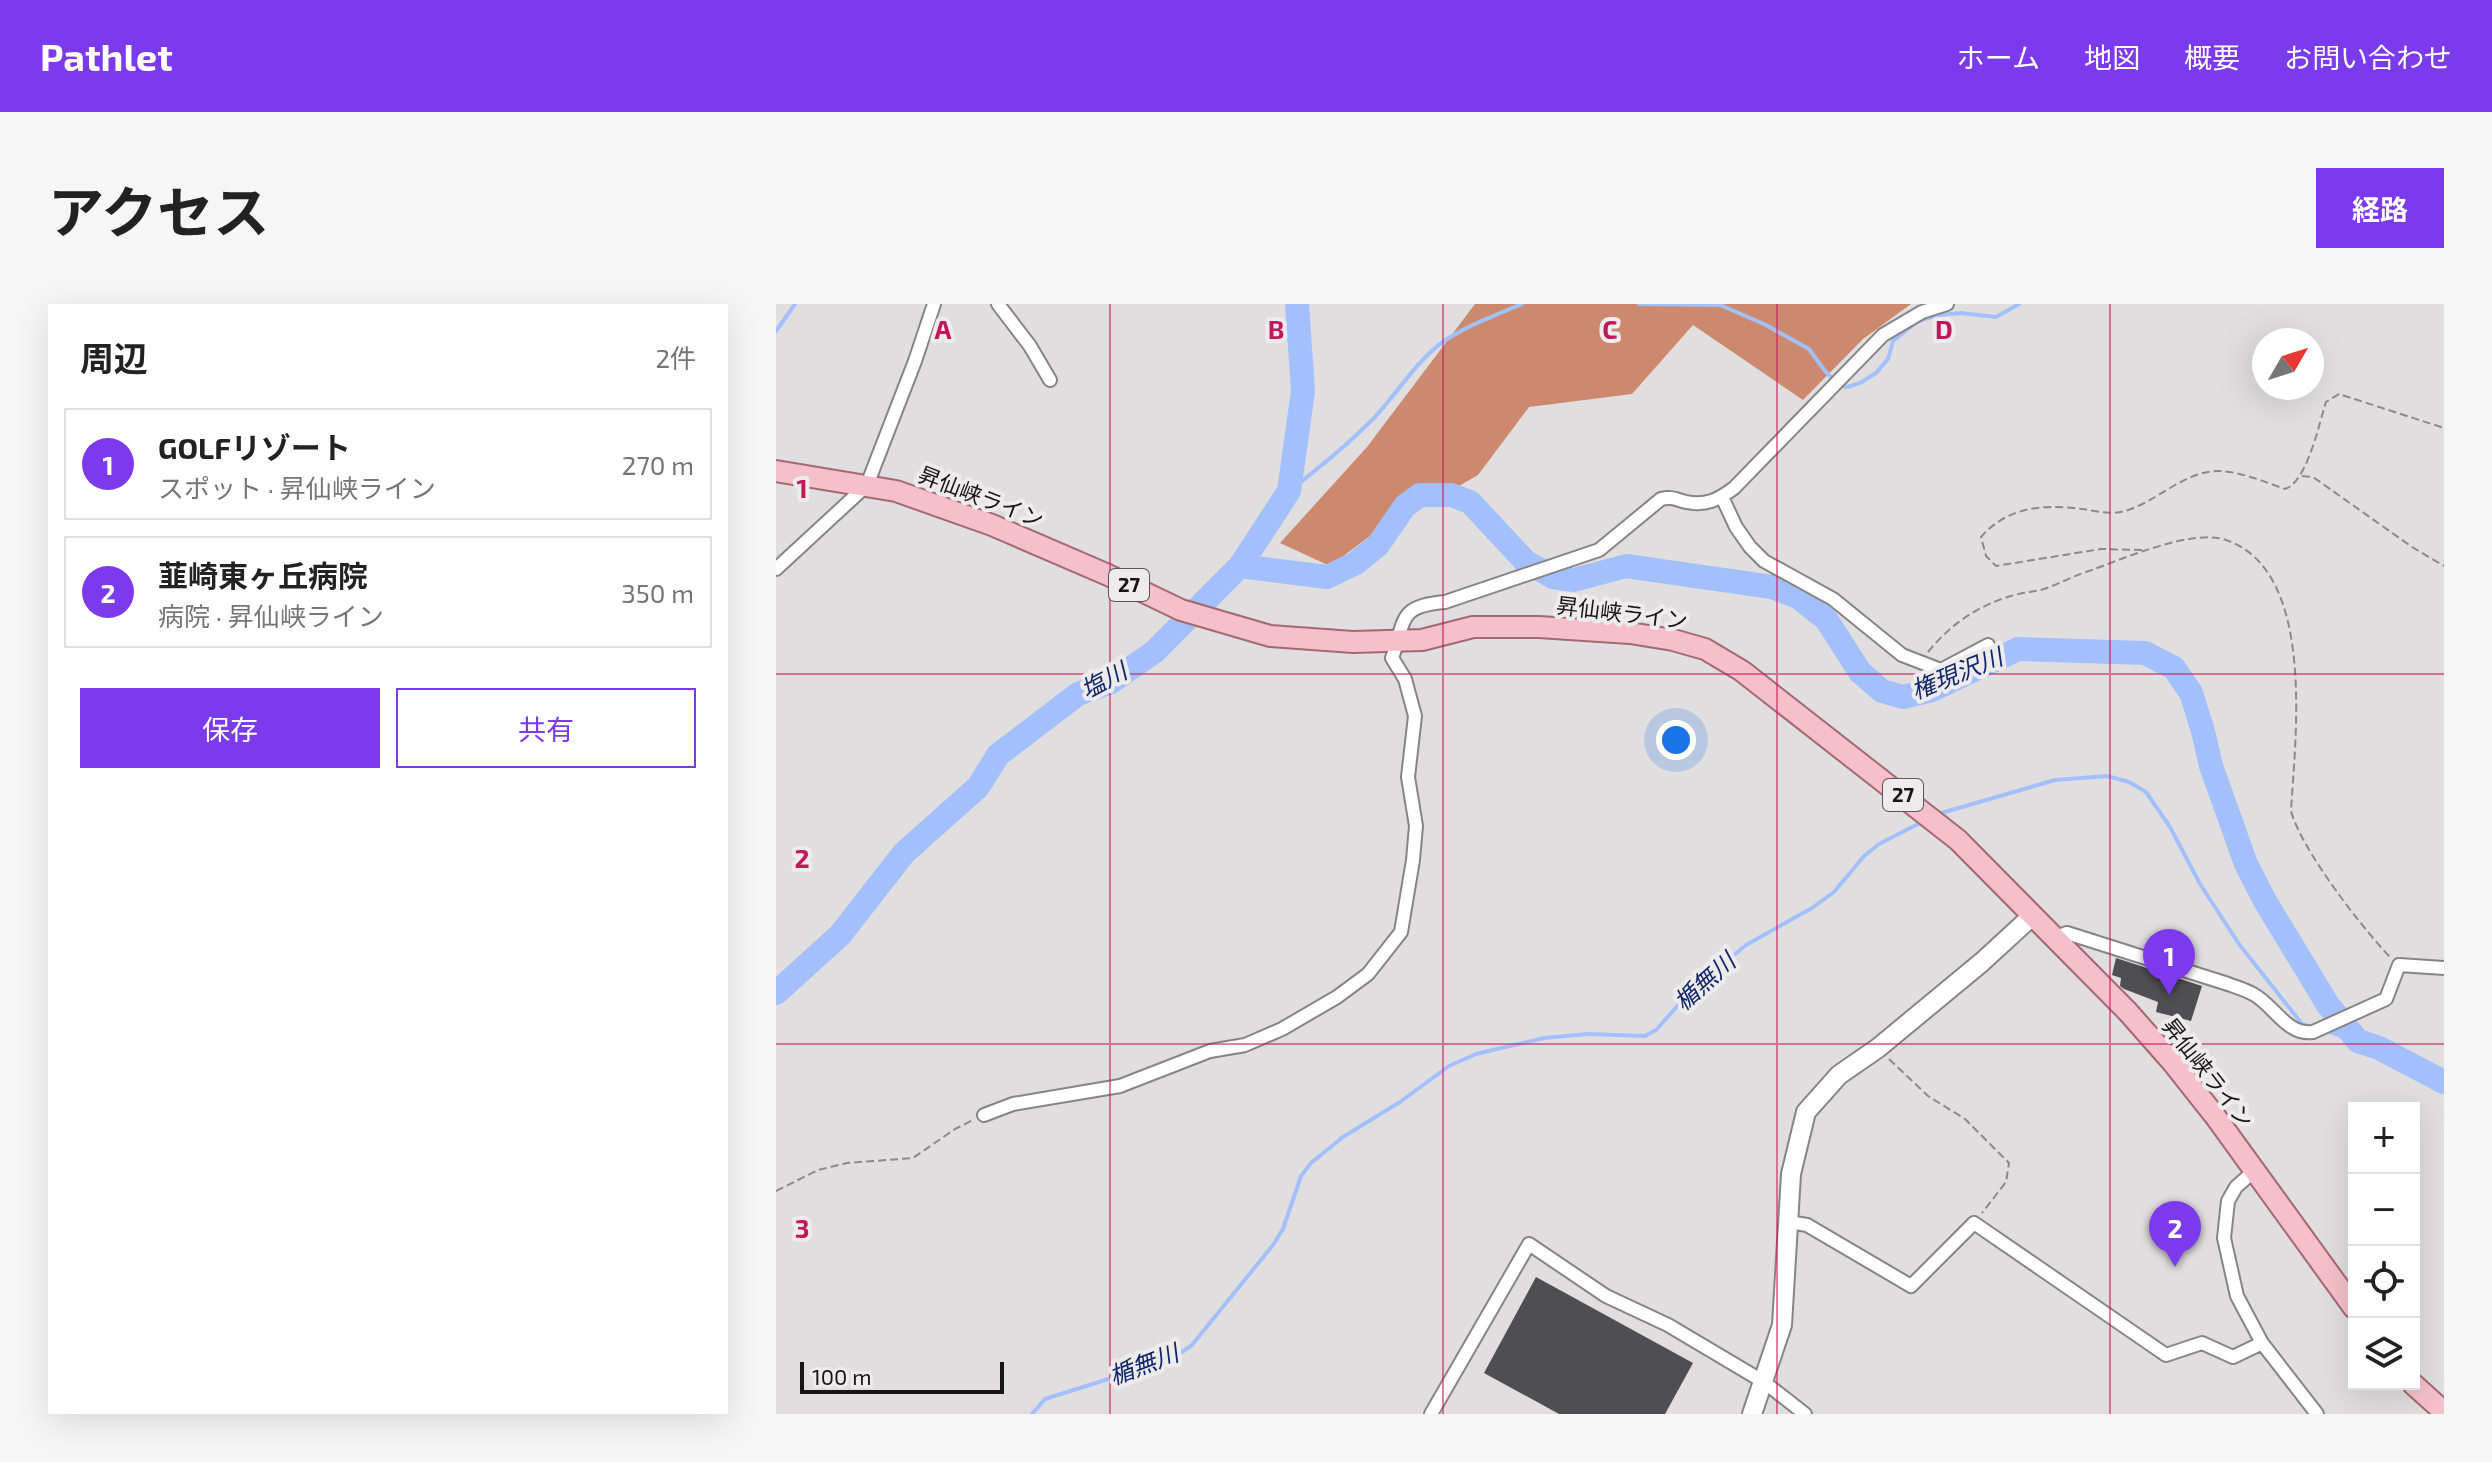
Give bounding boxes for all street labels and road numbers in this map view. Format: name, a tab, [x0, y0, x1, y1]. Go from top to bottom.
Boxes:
street label: 昇仙峡ライン	[915, 460, 1048, 532]
road number: 27	[1109, 569, 1149, 601]
street label: 昇仙峡ライン	[1555, 591, 1689, 633]
road number: 27	[1883, 779, 1923, 811]
street label: 昇仙峡ライン	[2158, 1012, 2260, 1132]

